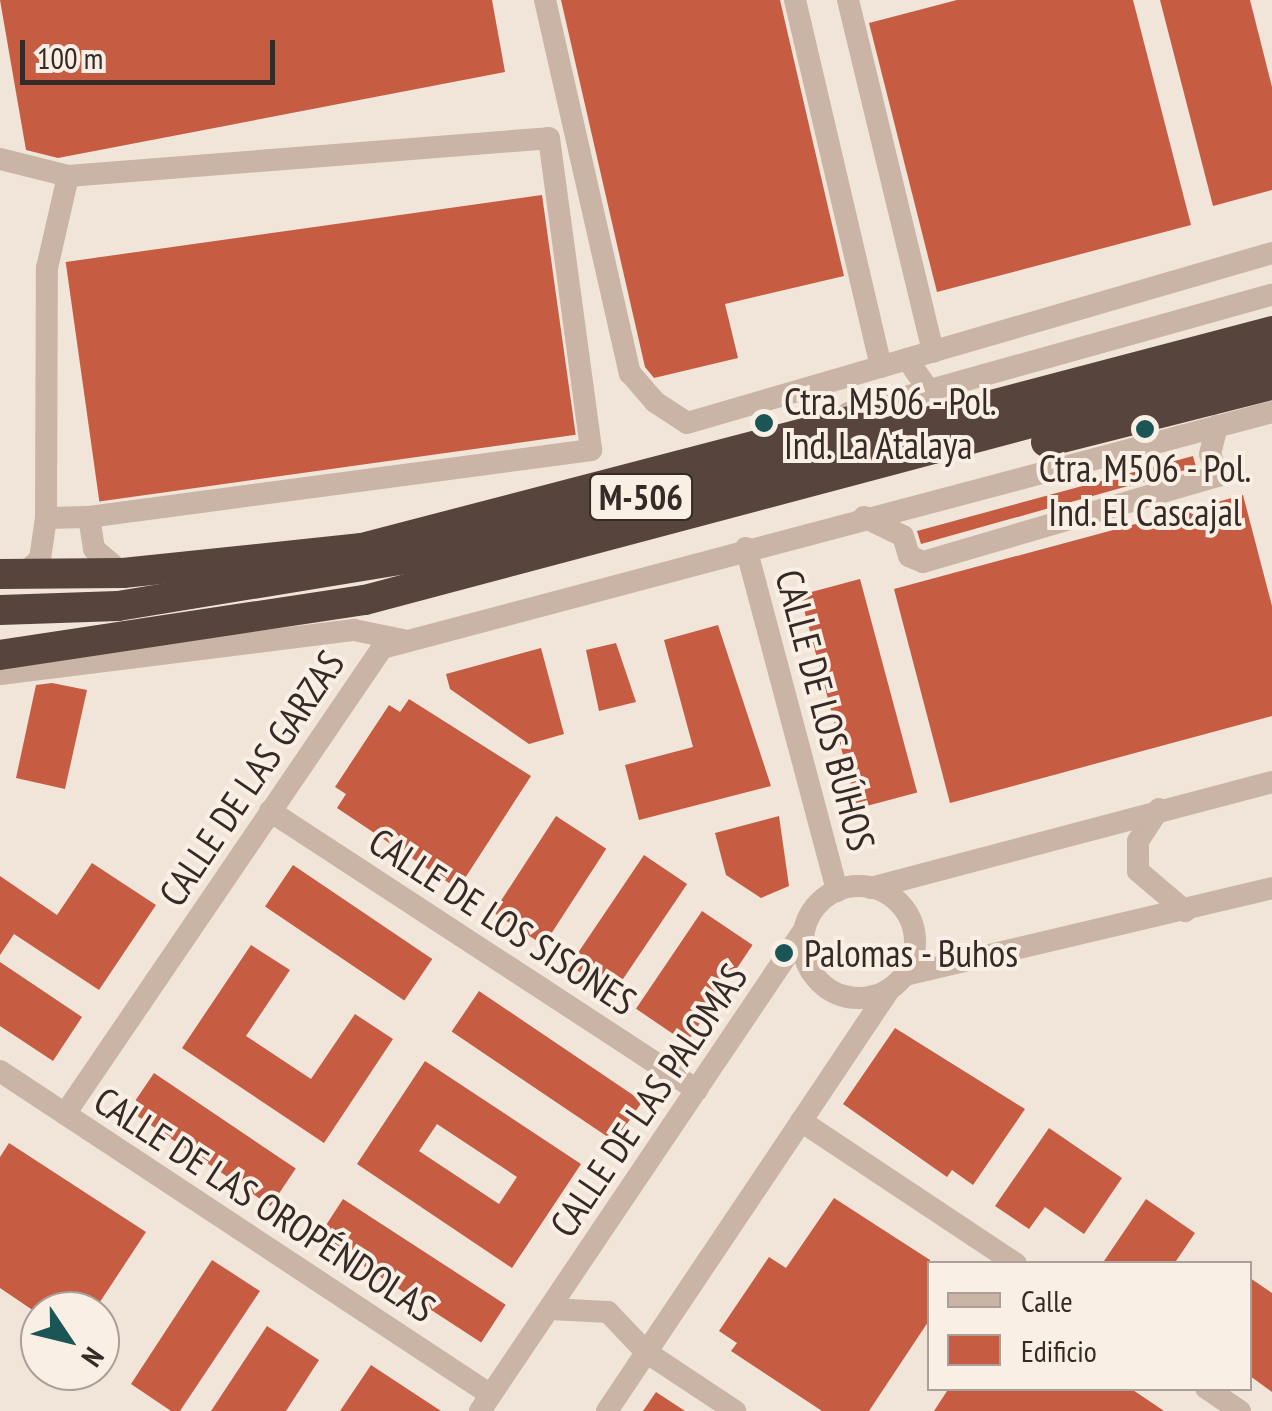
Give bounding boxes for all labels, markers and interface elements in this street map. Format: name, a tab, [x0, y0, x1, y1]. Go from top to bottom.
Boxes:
scale bar	[25, 20, 280, 82]
text: 100 m	[37, 38, 103, 77]
place label: Ctra. M506 - Pol. Ind. La Atalaya	[784, 378, 1002, 468]
marker: Ctra. M506 - Pol. Ind. La Atalaya	[753, 412, 775, 434]
marker: Ctra. M506 - Pol. Ind. El Cascajal	[1134, 418, 1156, 440]
place label: Ctra. M506 - Pol. Ind. El Cascajal	[1036, 445, 1254, 534]
road number: M-506	[588, 467, 694, 527]
street label: CALLE DE LOS BÚHOS	[767, 565, 885, 855]
street label: CALLE DE LAS GARZAS	[149, 642, 353, 914]
street label: CALLE DE LOS SISONES	[361, 818, 645, 1024]
place label: Palomas - Buhos	[804, 930, 1021, 976]
marker: Palomas - Buhos	[773, 942, 795, 964]
street label: CALLE DE LAS PALOMAS	[540, 955, 756, 1245]
street label: CALLE DE LAS OROPÉNDOLAS	[86, 1077, 444, 1331]
legend	[927, 1261, 1252, 1391]
text: Calle	[1021, 1281, 1073, 1320]
north arrow	[20, 1291, 120, 1391]
text: Edificio	[1021, 1331, 1097, 1370]
text: N	[74, 1341, 113, 1374]

